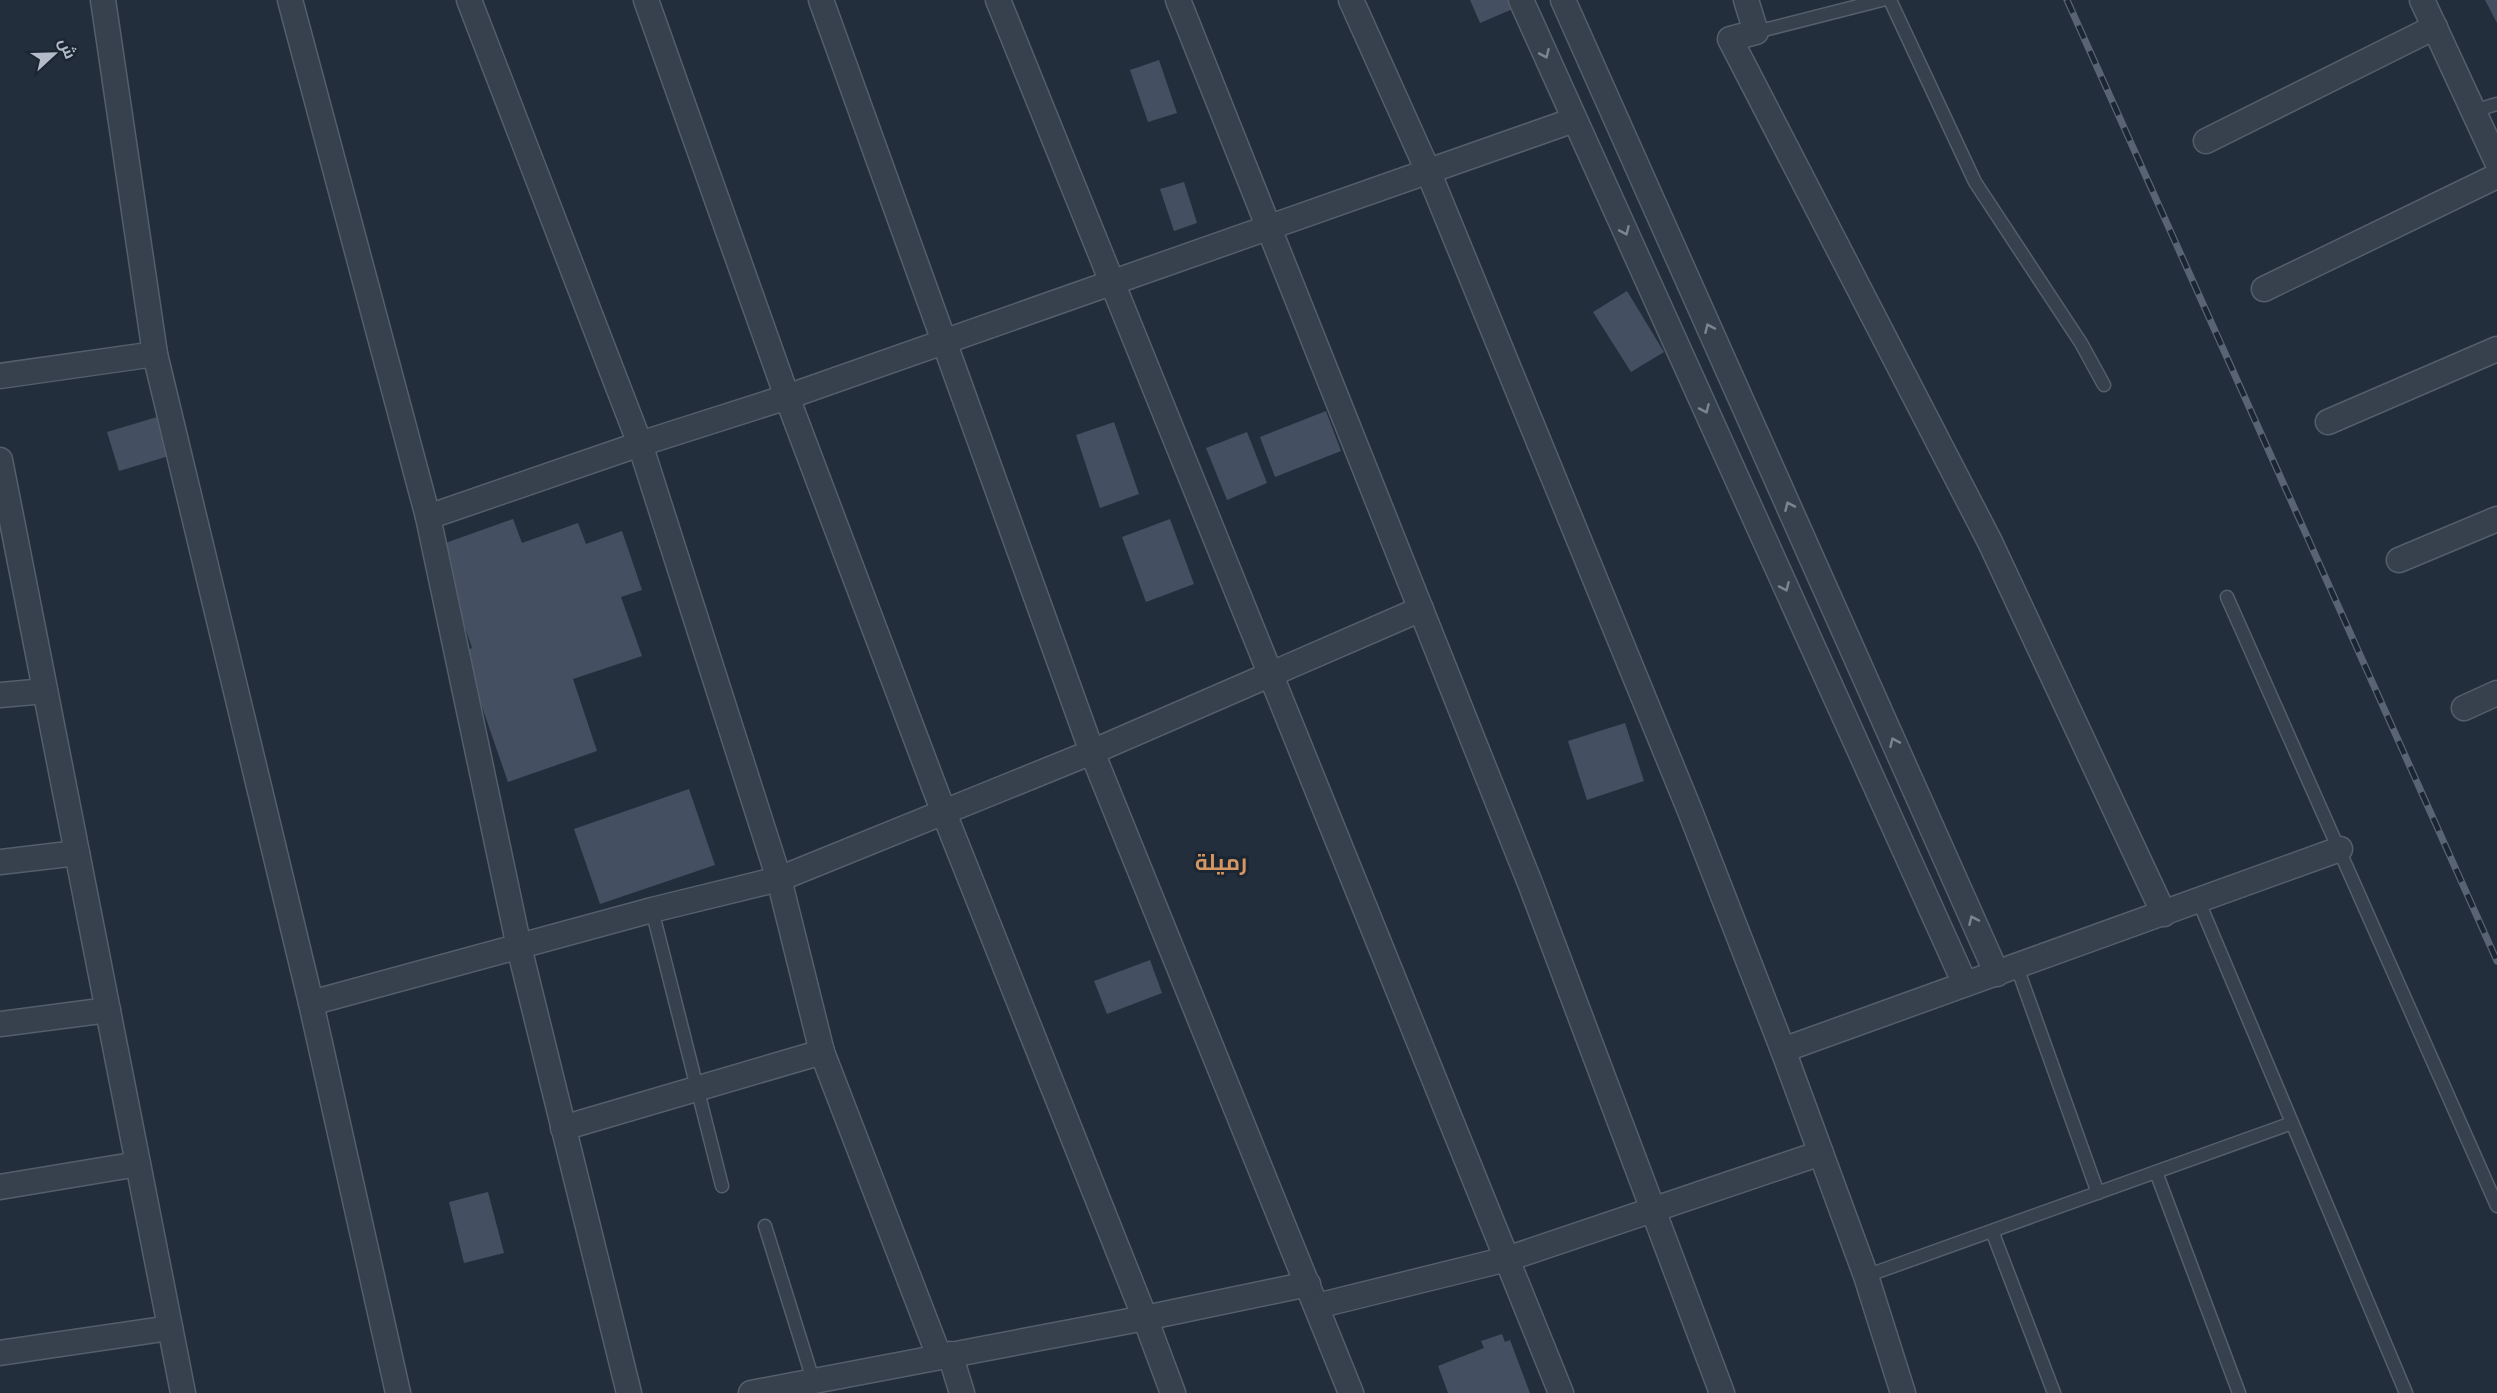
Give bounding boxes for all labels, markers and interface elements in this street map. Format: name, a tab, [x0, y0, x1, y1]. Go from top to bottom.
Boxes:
north arrow	[24, 24, 84, 84]
text: ش	[55, 35, 80, 62]
one-way arrow	[1538, 47, 1550, 58]
one-way arrow	[1617, 225, 1629, 236]
one-way arrow	[1704, 324, 1716, 335]
one-way arrow	[1698, 403, 1710, 414]
one-way arrow	[1784, 502, 1796, 513]
one-way arrow	[1778, 580, 1790, 591]
one-way arrow	[1889, 737, 1901, 748]
district label: رميلة	[1195, 850, 1247, 875]
one-way arrow	[1968, 916, 1980, 927]

